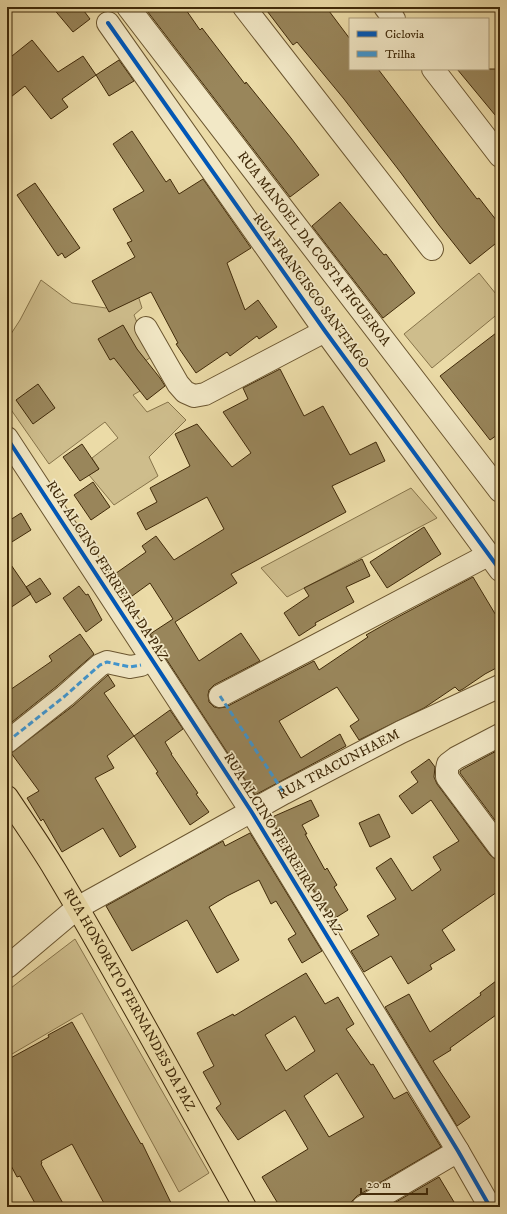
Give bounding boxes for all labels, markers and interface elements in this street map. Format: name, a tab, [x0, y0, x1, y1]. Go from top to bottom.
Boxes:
legend	[349, 18, 489, 70]
text: Ciclovia	[385, 27, 425, 42]
text: Trilha	[385, 47, 416, 62]
street label: RUA MANOEL DA COSTA FIGUEROA	[233, 148, 395, 351]
street label: RUA FRANCISCO SANTIAGO	[249, 210, 373, 372]
street label: RUA ALCINO FERREIRA DA PAZ	[42, 477, 172, 665]
street label: RUA TRACUNHAEM	[274, 725, 403, 804]
street label: RUA ALCINO FERREIRA DA PAZ	[219, 749, 347, 939]
street label: RUA HONORATO FERNANDES DA PAZ	[59, 885, 199, 1115]
scale bar	[361, 1170, 427, 1196]
text: 20 m	[367, 1177, 391, 1192]

